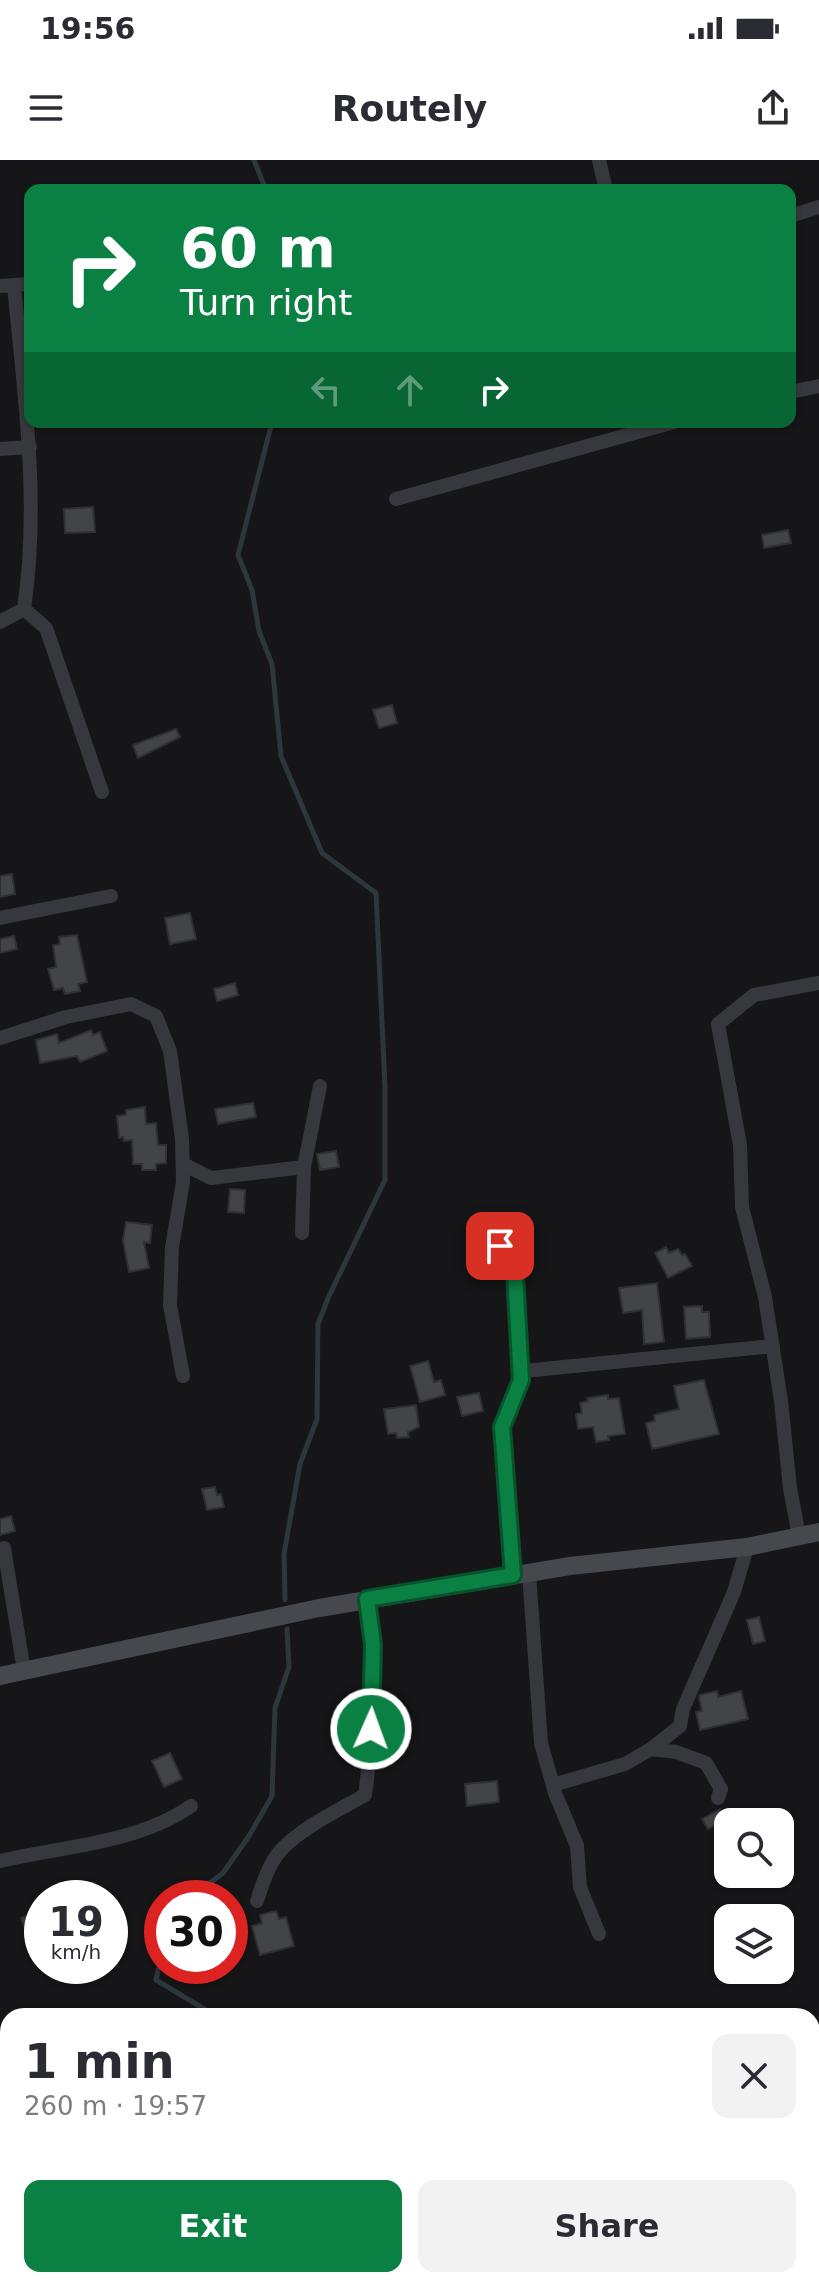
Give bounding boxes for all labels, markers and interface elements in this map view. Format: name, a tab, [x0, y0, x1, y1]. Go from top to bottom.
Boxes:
text: 19:56	[40, 11, 136, 46]
icon: menu	[24, 86, 68, 130]
icon: share	[751, 86, 795, 130]
text: Routely	[332, 88, 487, 129]
text: 60 m	[180, 215, 336, 280]
icon: right	[48, 216, 152, 320]
text: Turn right	[180, 282, 352, 323]
icon: left	[304, 368, 348, 412]
icon: ahead	[388, 368, 432, 412]
icon: right	[472, 368, 516, 412]
pin	[466, 1212, 534, 1280]
icon: arrive	[478, 1224, 522, 1268]
position arrow	[329, 1687, 413, 1771]
map controls	[714, 1808, 794, 1984]
button: search	[714, 1808, 794, 1888]
speed limit sign: 30	[144, 1880, 248, 1984]
text: 19	[48, 1899, 104, 1945]
button: layers	[714, 1904, 794, 1984]
text: km/h	[51, 1940, 101, 1964]
text: 1 min	[24, 2033, 175, 2089]
button: close	[712, 2034, 796, 2118]
text: 260 m · 19:57	[24, 2091, 207, 2121]
button: Exit	[24, 2180, 402, 2272]
button: Share	[418, 2180, 796, 2272]

